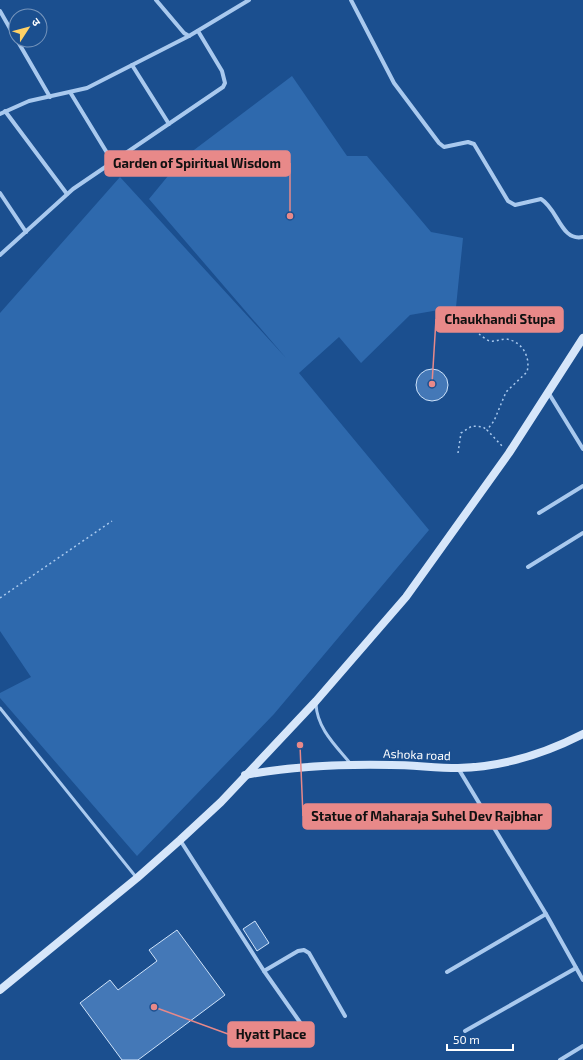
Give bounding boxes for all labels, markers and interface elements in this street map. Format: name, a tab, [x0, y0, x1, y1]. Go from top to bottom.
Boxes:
north arrow	[8, 8, 48, 48]
text: उ	[29, 15, 44, 29]
callout: Garden of Spiritual Wisdom	[105, 151, 290, 176]
text: Garden of Spiritual Wisdom	[113, 155, 281, 171]
callout: Chaukhandi Stupa	[436, 307, 563, 332]
text: Chaukhandi Stupa	[445, 311, 555, 327]
street label: Ashoka road	[383, 746, 451, 762]
callout: Statue of Maharaja Suhel Dev Rajbhar	[303, 804, 551, 829]
text: Statue of Maharaja Suhel Dev Rajbhar	[311, 808, 543, 824]
callout: Hyatt Place	[228, 1022, 314, 1047]
text: Hyatt Place	[236, 1026, 306, 1042]
scale bar	[447, 1026, 513, 1052]
text: 50 m	[453, 1032, 480, 1046]

